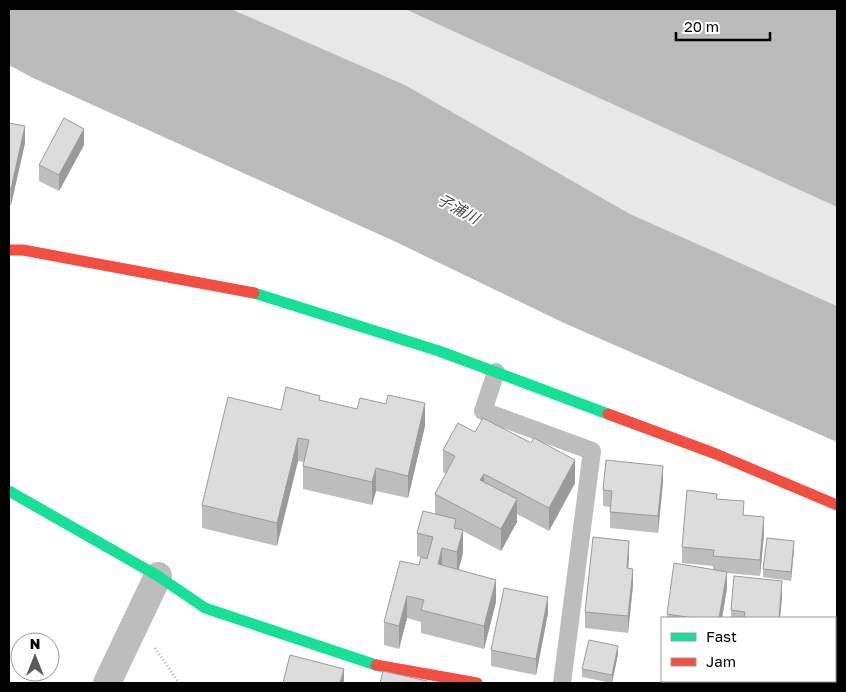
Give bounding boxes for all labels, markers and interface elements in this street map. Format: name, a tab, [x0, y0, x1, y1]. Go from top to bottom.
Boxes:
scale bar	[676, 10, 770, 42]
text: 20 m	[684, 17, 719, 35]
water label: 子浦川	[434, 189, 484, 228]
legend	[661, 617, 836, 682]
text: Fast	[706, 627, 737, 645]
north arrow	[10, 632, 60, 682]
text: N	[30, 635, 40, 652]
text: Jam	[706, 652, 736, 670]

